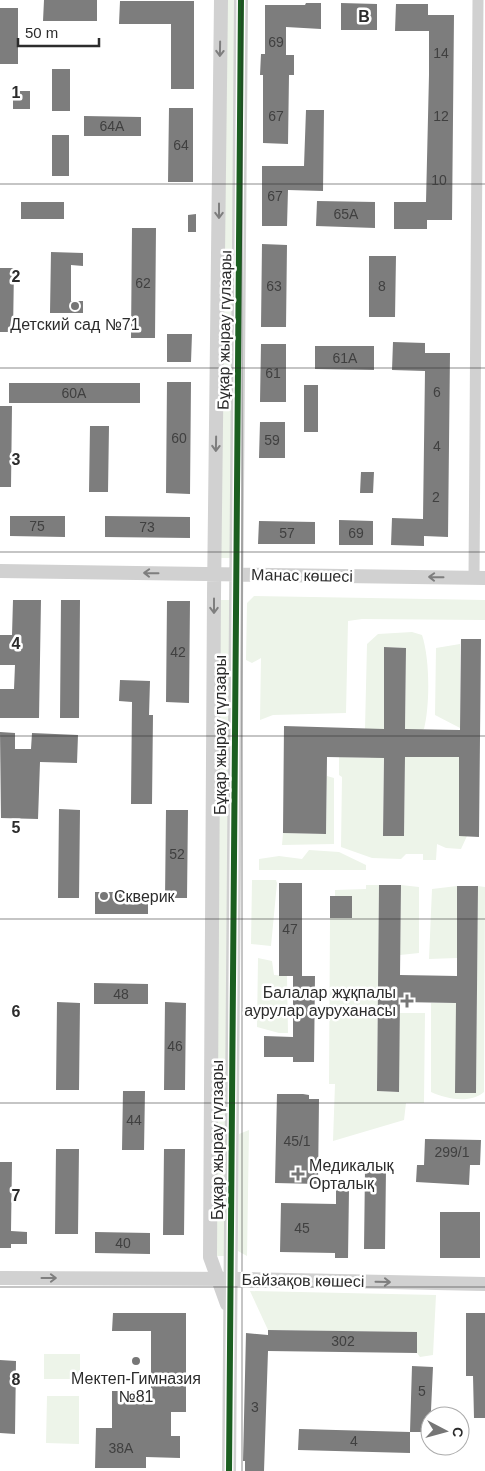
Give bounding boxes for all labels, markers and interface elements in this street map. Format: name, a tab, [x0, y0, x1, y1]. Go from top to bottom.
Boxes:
text: B	[358, 8, 370, 25]
scale bar	[18, 15, 99, 47]
text: 50 m	[25, 24, 58, 41]
house number: 69	[268, 34, 284, 50]
one-way arrow	[215, 40, 225, 56]
house number: 14	[433, 45, 449, 61]
text: 1	[12, 84, 21, 101]
house number: 67	[268, 108, 284, 124]
house number: 12	[433, 108, 449, 124]
house number: 64А	[100, 118, 125, 134]
house number: 64	[173, 137, 189, 153]
house number: 10	[431, 172, 447, 188]
house number: 67	[267, 188, 283, 204]
one-way arrow	[214, 202, 224, 219]
house number: 65А	[334, 206, 359, 222]
street label: Бұқар жырау гүлзары	[215, 250, 234, 410]
text: 2	[12, 268, 21, 285]
house number: 62	[135, 275, 151, 291]
house number: 63	[266, 278, 282, 294]
house number: 8	[378, 278, 386, 294]
marker: Детский сад №71	[69, 300, 81, 312]
place label: Детский сад №71	[10, 316, 140, 333]
house number: 61А	[333, 350, 358, 366]
house number: 61	[265, 365, 281, 381]
house number: 6	[433, 384, 441, 400]
house number: 60А	[62, 385, 87, 401]
house number: 60	[171, 430, 187, 446]
house number: 59	[264, 432, 280, 448]
one-way arrow	[212, 435, 221, 451]
house number: 4	[433, 438, 441, 454]
text: 3	[12, 451, 21, 468]
house number: 2	[432, 489, 440, 505]
house number: 75	[29, 518, 45, 534]
house number: 73	[139, 519, 155, 535]
house number: 57	[279, 525, 295, 541]
house number: 69	[348, 525, 364, 541]
street label: Манас көшесі	[251, 566, 353, 585]
one-way arrow	[144, 568, 160, 578]
one-way arrow	[429, 572, 445, 582]
one-way arrow	[209, 598, 219, 614]
text: 4	[12, 635, 21, 652]
house number: 42	[170, 644, 186, 660]
street label: Бұқар жырау гүлзары	[212, 655, 229, 815]
text: 5	[12, 819, 21, 836]
house number: 52	[169, 846, 185, 862]
place label: Скверик	[114, 888, 176, 905]
marker: Скверик	[98, 890, 110, 902]
house number: 47	[282, 921, 298, 937]
place label: Балалар жұқпалы аурулар ауруханасы	[244, 984, 396, 1019]
house number: 48	[113, 986, 129, 1002]
marker: Балалар жұқпалы аурулар ауруханасы	[400, 994, 414, 1008]
text: 6	[12, 1003, 21, 1020]
house number: 46	[167, 1038, 183, 1054]
street label: Бұқар жырау гүлзары	[209, 1060, 226, 1220]
house number: 44	[126, 1112, 142, 1128]
house number: 45/1	[283, 1133, 311, 1149]
house number: 299/1	[434, 1144, 470, 1160]
place label: Медикалық Орталық	[309, 1157, 394, 1192]
marker: Медикалық Орталық	[291, 1167, 305, 1181]
text: 7	[12, 1187, 21, 1204]
house number: 45	[294, 1220, 310, 1236]
house number: 40	[115, 1235, 131, 1251]
street label: Байзақов көшесі	[242, 1271, 364, 1290]
one-way arrow	[40, 1273, 56, 1283]
one-way arrow	[374, 1277, 391, 1287]
house number: 302	[331, 1333, 355, 1349]
marker: Мектеп-Гимназия №81	[130, 1355, 142, 1367]
place label: Мектеп-Гимназия №81	[71, 1370, 201, 1405]
text: 8	[12, 1371, 21, 1388]
house number: 5	[418, 1383, 426, 1399]
house number: 3	[251, 1399, 259, 1415]
north arrow	[420, 1406, 470, 1456]
text: С	[449, 1426, 466, 1438]
house number: 4	[350, 1433, 358, 1449]
house number: 38А	[109, 1440, 134, 1456]

